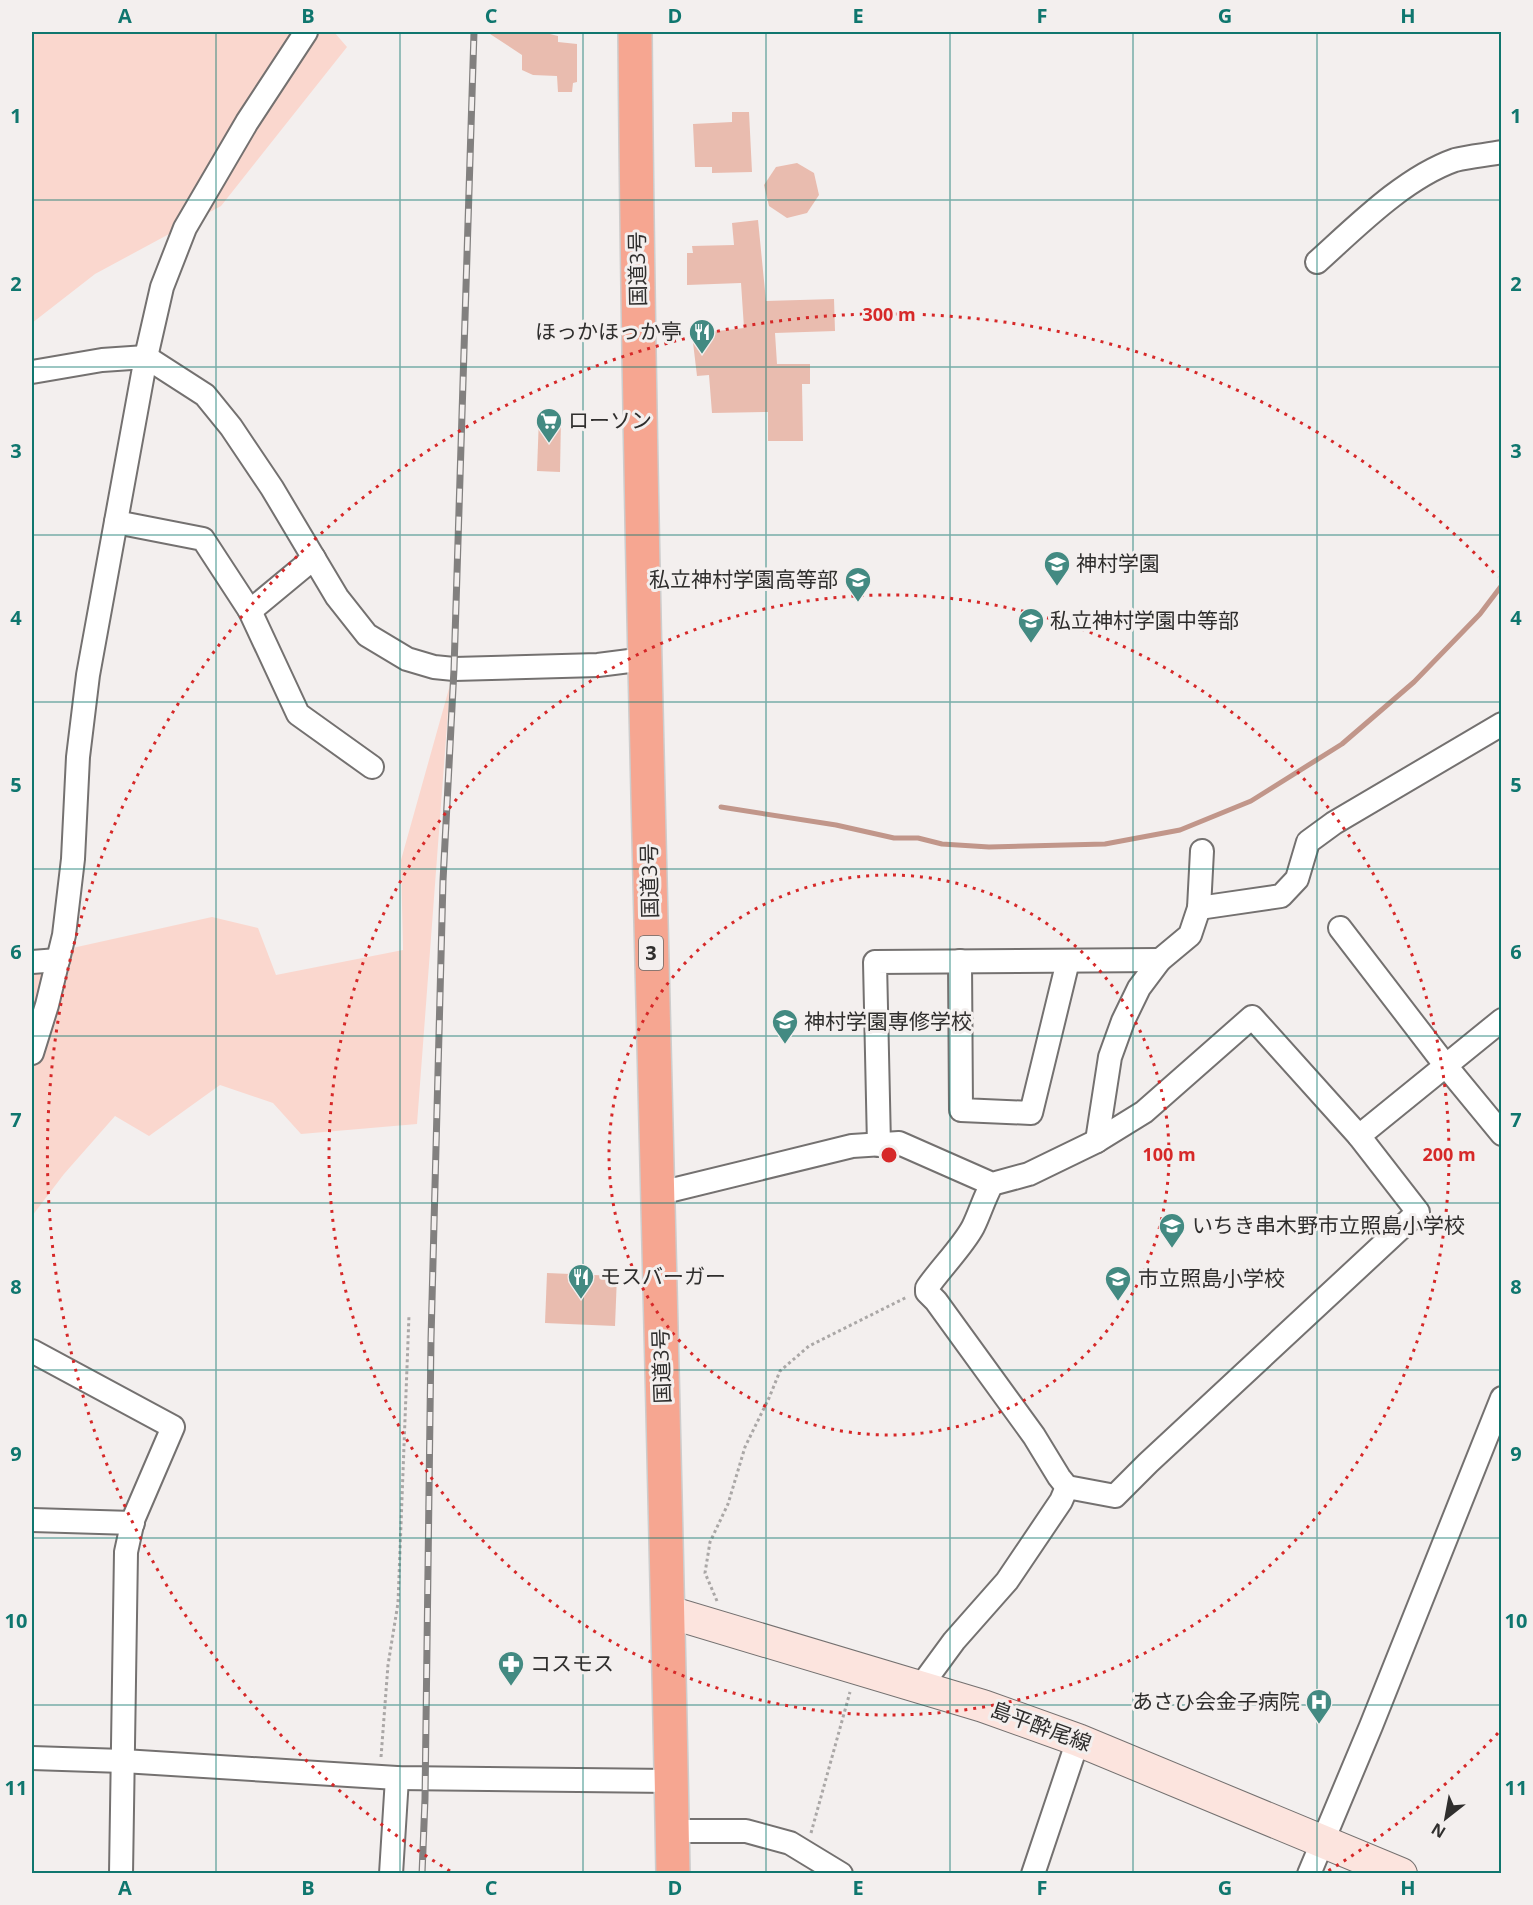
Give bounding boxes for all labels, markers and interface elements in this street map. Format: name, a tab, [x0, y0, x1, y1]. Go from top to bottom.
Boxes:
text: A	[118, 2, 132, 29]
text: B	[301, 2, 315, 29]
text: C	[485, 2, 498, 29]
text: D	[668, 2, 682, 29]
text: E	[852, 2, 864, 29]
text: F	[1037, 2, 1047, 29]
text: G	[1218, 2, 1232, 29]
text: H	[1400, 2, 1416, 29]
text: 1	[10, 102, 22, 129]
text: 1	[1510, 102, 1522, 129]
street label: 国道3号	[622, 231, 652, 307]
text: 2	[10, 270, 22, 297]
text: 2	[1510, 270, 1522, 297]
text: 300 m	[862, 302, 916, 326]
place label: ほっかほっか亭	[535, 317, 682, 345]
restaurant icon: ほっかほっか亭	[687, 317, 717, 355]
supermarket icon: ローソン	[534, 406, 564, 444]
place label: ローソン	[568, 406, 652, 434]
text: 3	[10, 437, 22, 464]
text: 3	[1510, 437, 1522, 464]
school or university icon: 神村学園	[1042, 549, 1072, 587]
place label: 神村学園	[1076, 549, 1160, 577]
place label: 私立神村学園高等部	[649, 565, 838, 593]
school or university icon: 私立神村学園高等部	[843, 565, 873, 603]
text: 4	[10, 604, 22, 631]
text: 4	[1510, 604, 1522, 631]
school or university icon: 私立神村学園中等部	[1016, 606, 1046, 644]
place label: 私立神村学園中等部	[1050, 606, 1239, 634]
text: 5	[10, 771, 22, 798]
text: 5	[1510, 771, 1522, 798]
street label: 国道3号	[634, 843, 664, 919]
road number: 3	[639, 936, 663, 970]
text: 6	[10, 938, 22, 965]
text: 6	[1510, 938, 1522, 965]
school or university icon: 神村学園専修学校	[770, 1007, 800, 1045]
place label: 神村学園専修学校	[804, 1007, 972, 1035]
text: 7	[10, 1106, 22, 1133]
text: 7	[1510, 1106, 1522, 1133]
text: 100 m	[1142, 1142, 1196, 1166]
text: 200 m	[1422, 1142, 1476, 1166]
centre of rings	[879, 1145, 899, 1165]
school or university icon: いちき串木野市立照島小学校	[1157, 1211, 1187, 1249]
place label: いちき串木野市立照島小学校	[1192, 1211, 1465, 1239]
restaurant icon: モスバーガー	[566, 1262, 596, 1300]
place label: モスバーガー	[600, 1262, 726, 1290]
school or university icon: 市立照島小学校	[1103, 1264, 1133, 1302]
place label: 市立照島小学校	[1138, 1264, 1285, 1292]
text: 8	[10, 1273, 22, 1300]
text: 8	[1510, 1273, 1522, 1300]
street label: 国道3号	[646, 1328, 676, 1404]
text: 9	[10, 1440, 22, 1467]
text: 9	[1510, 1440, 1522, 1467]
text: 10	[5, 1607, 27, 1634]
text: 10	[1505, 1607, 1527, 1634]
pharmacy icon: コスモス	[496, 1649, 526, 1687]
place label: コスモス	[530, 1649, 614, 1677]
place label: あさひ会金子病院	[1132, 1687, 1300, 1715]
hospital icon: あさひ会金子病院	[1304, 1687, 1334, 1725]
street label: 島平酔尾線	[987, 1695, 1095, 1757]
text: 11	[5, 1774, 27, 1801]
text: 11	[1505, 1774, 1527, 1801]
north arrow	[1416, 1788, 1476, 1848]
text: N	[1427, 1818, 1450, 1844]
text: A	[118, 1874, 132, 1901]
text: B	[301, 1874, 315, 1901]
text: C	[485, 1874, 498, 1901]
text: D	[668, 1874, 682, 1901]
text: E	[852, 1874, 864, 1901]
text: F	[1037, 1874, 1047, 1901]
text: G	[1218, 1874, 1232, 1901]
text: H	[1400, 1874, 1416, 1901]

